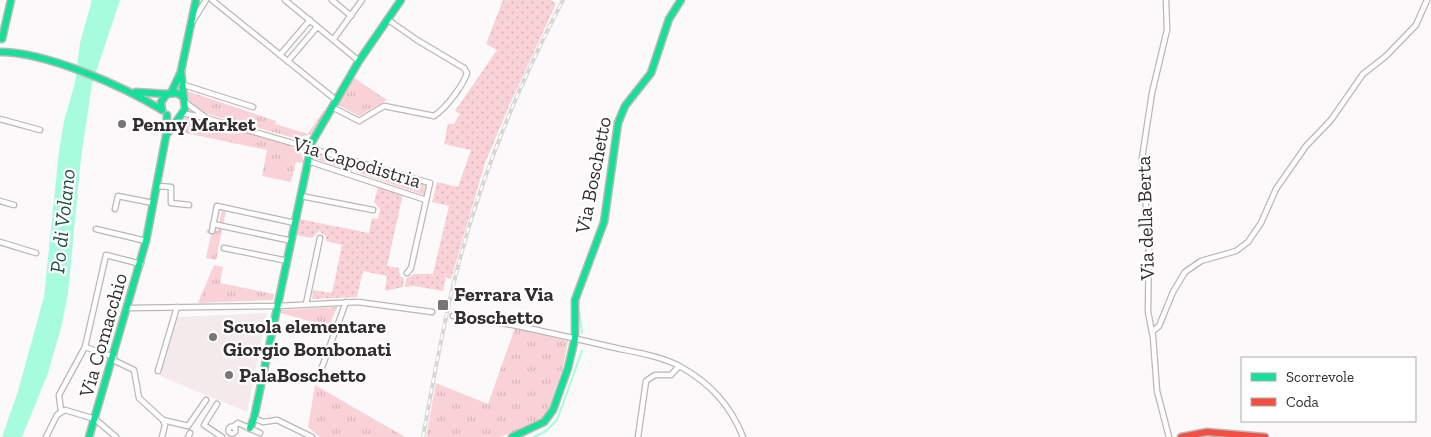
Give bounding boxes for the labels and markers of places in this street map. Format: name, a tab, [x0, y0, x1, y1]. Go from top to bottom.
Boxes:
place label: Penny Market	[132, 112, 257, 136]
marker: Penny Market	[116, 118, 128, 130]
place label: Ferrara Via Boschetto	[454, 282, 554, 329]
marker: Ferrara Via Boschetto	[436, 298, 450, 312]
place label: Scuola elementare Giorgio Bombonati	[223, 314, 391, 361]
marker: Scuola elementare Giorgio Bombonati	[207, 331, 219, 343]
place label: PalaBoschetto	[239, 363, 366, 387]
marker: PalaBoschetto	[223, 369, 235, 381]

